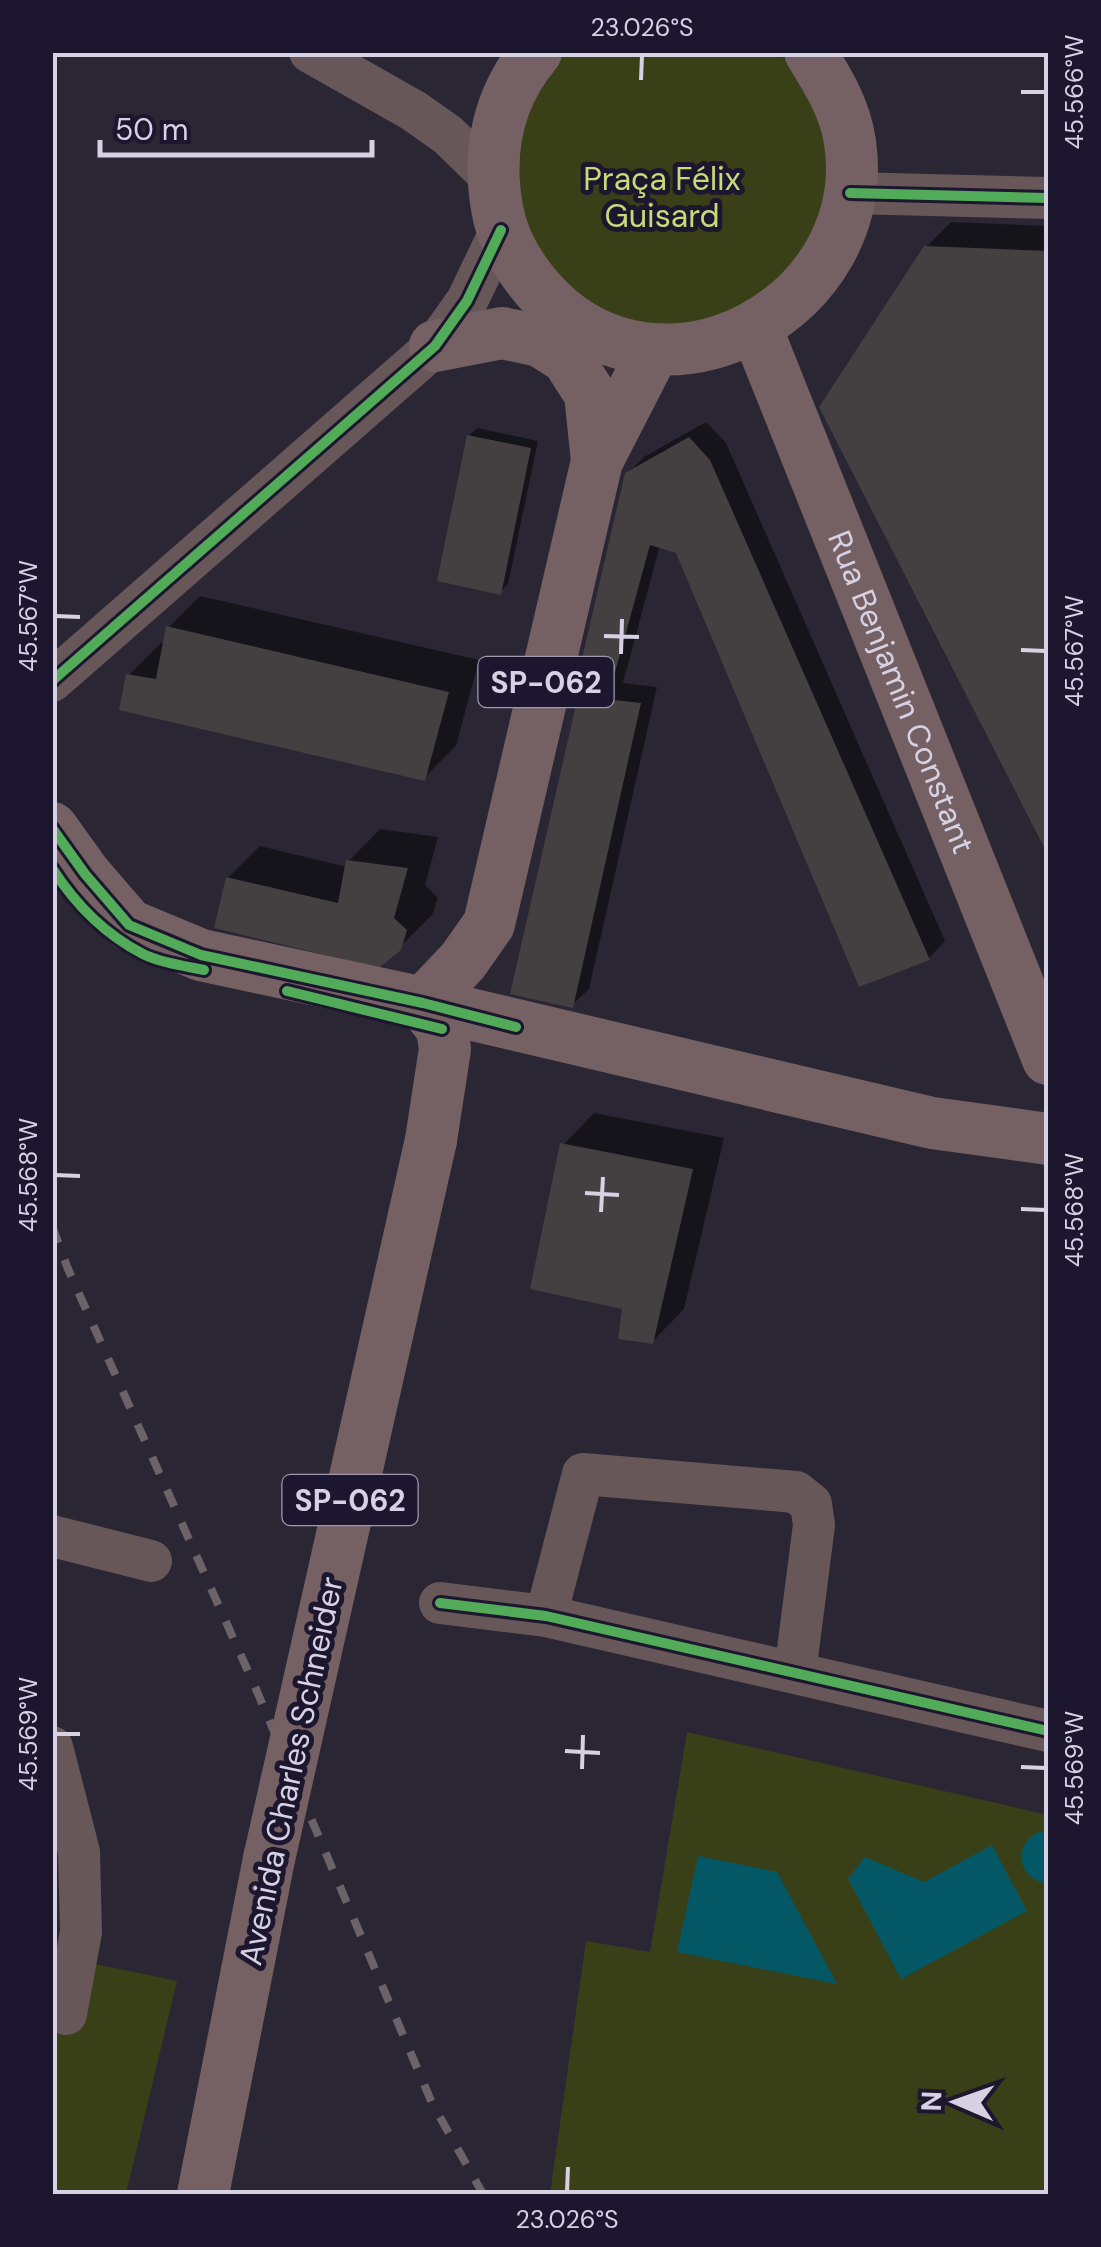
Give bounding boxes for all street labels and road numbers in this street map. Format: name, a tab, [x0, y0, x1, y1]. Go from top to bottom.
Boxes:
street label: Rua Benjamin Constant	[818, 524, 985, 860]
road number: SP-062	[478, 657, 614, 707]
road number: SP-062	[282, 1475, 418, 1525]
street label: Avenida Charles Schneider	[229, 1573, 353, 1969]

